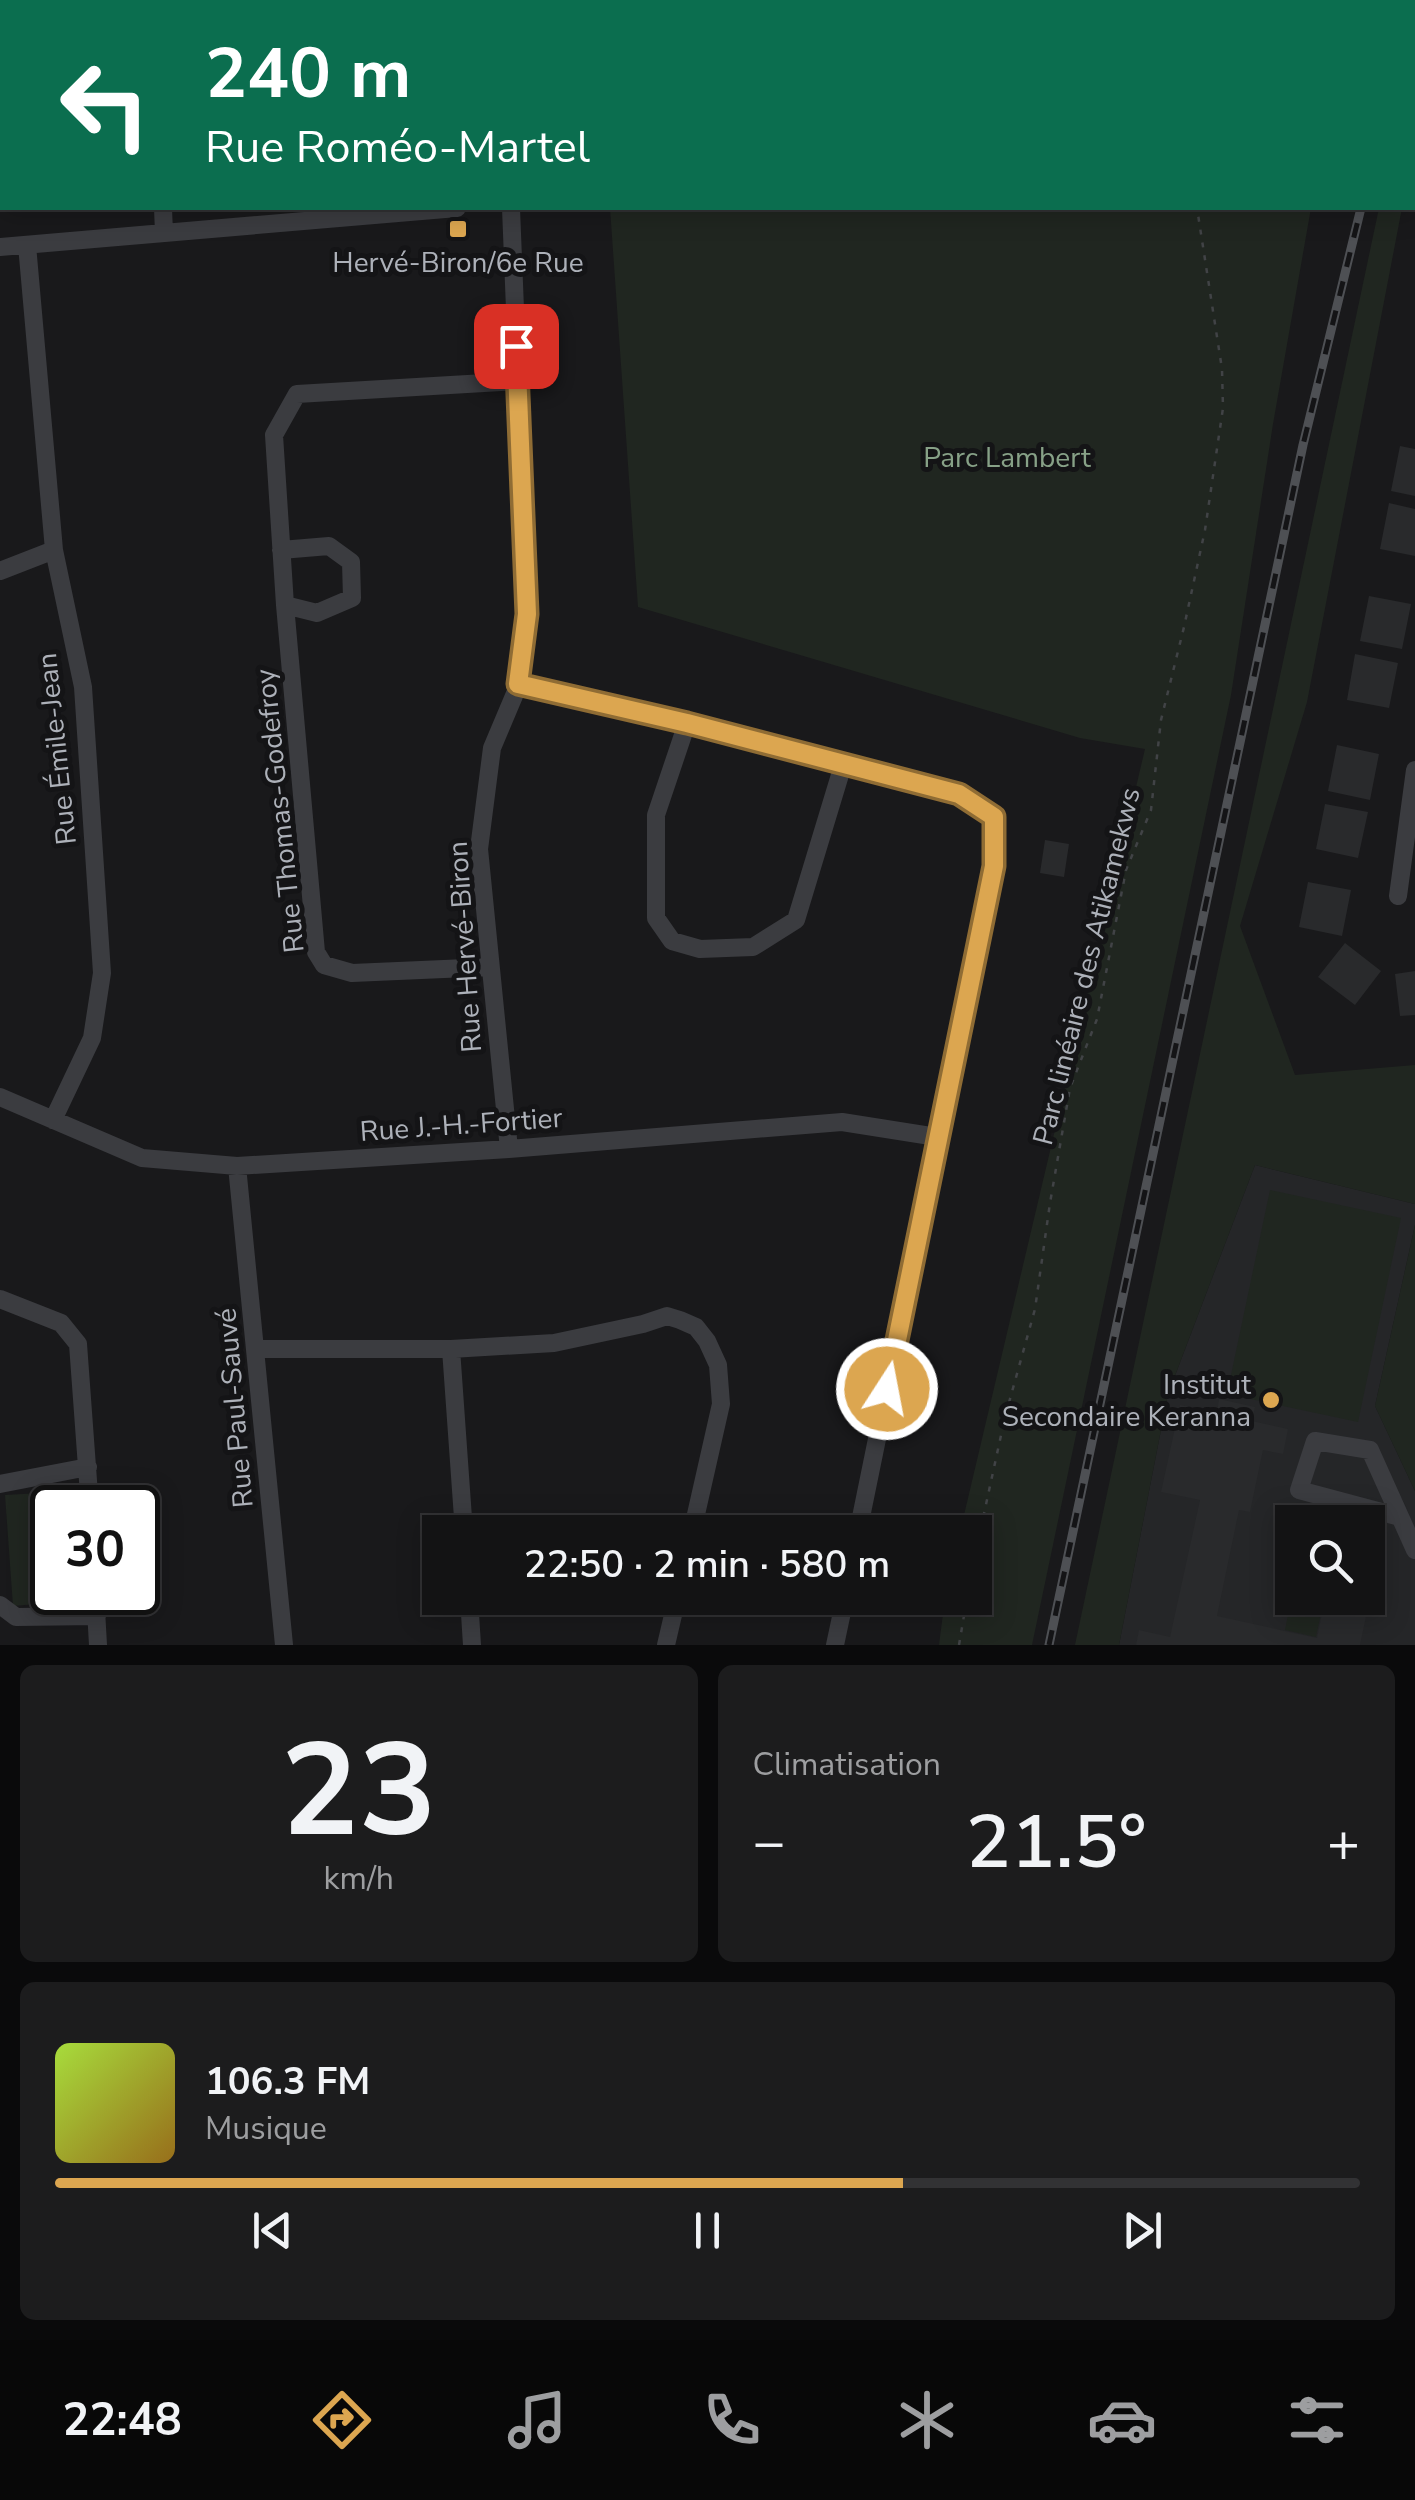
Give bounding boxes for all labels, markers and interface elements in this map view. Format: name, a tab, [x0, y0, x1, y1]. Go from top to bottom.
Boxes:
text: 240 m	[205, 26, 411, 122]
icon: left	[40, 40, 170, 170]
text: Rue Roméo-Martel	[205, 117, 590, 178]
marker: Hervé-Biron/6e Rue	[447, 218, 469, 240]
place label: Hervé-Biron/6e Rue	[332, 244, 584, 282]
pin	[474, 304, 559, 389]
icon: arrive	[489, 319, 544, 374]
park label: Parc Lambert	[923, 439, 1091, 477]
street label: Rue Émile-Jean	[28, 651, 86, 847]
street label: Rue Thomas-Godefroy	[246, 667, 314, 955]
street label: Parc linéaire des Atikamekws	[1024, 784, 1150, 1149]
street label: Rue Hervé-Biron	[439, 840, 491, 1054]
street label: Rue J.-H.-Fortier	[358, 1099, 564, 1151]
street label: Rue Paul-Sauvé	[207, 1306, 263, 1509]
position arrow	[835, 1337, 939, 1441]
place label: Institut Secondaire Keranna	[1002, 1366, 1251, 1436]
marker: Institut Secondaire Keranna	[1260, 1389, 1282, 1411]
speed limit sign: 30	[30, 1485, 160, 1615]
map controls	[1275, 1505, 1385, 1615]
button: search	[1275, 1505, 1385, 1615]
text: 22:50 · 2 min · 580 m	[524, 1539, 890, 1590]
text: 23	[281, 1703, 437, 1880]
text: Climatisation	[753, 1743, 941, 1786]
text: 21.5°	[966, 1791, 1147, 1893]
text: −	[753, 1805, 786, 1880]
text: +	[1327, 1805, 1360, 1880]
text: km/h	[323, 1857, 394, 1900]
text: 106.3 FM	[205, 2056, 370, 2107]
text: Musique	[205, 2107, 327, 2150]
icon: previous	[245, 2203, 300, 2258]
icon: pause	[680, 2203, 735, 2258]
icon: next	[1115, 2203, 1170, 2258]
icon: directions	[307, 2385, 377, 2455]
icon: music	[502, 2385, 572, 2455]
icon: phone	[697, 2385, 767, 2455]
icon: climate	[892, 2385, 962, 2455]
icon: car	[1087, 2385, 1157, 2455]
icon: filters	[1282, 2385, 1352, 2455]
text: 22:48	[63, 2390, 182, 2451]

